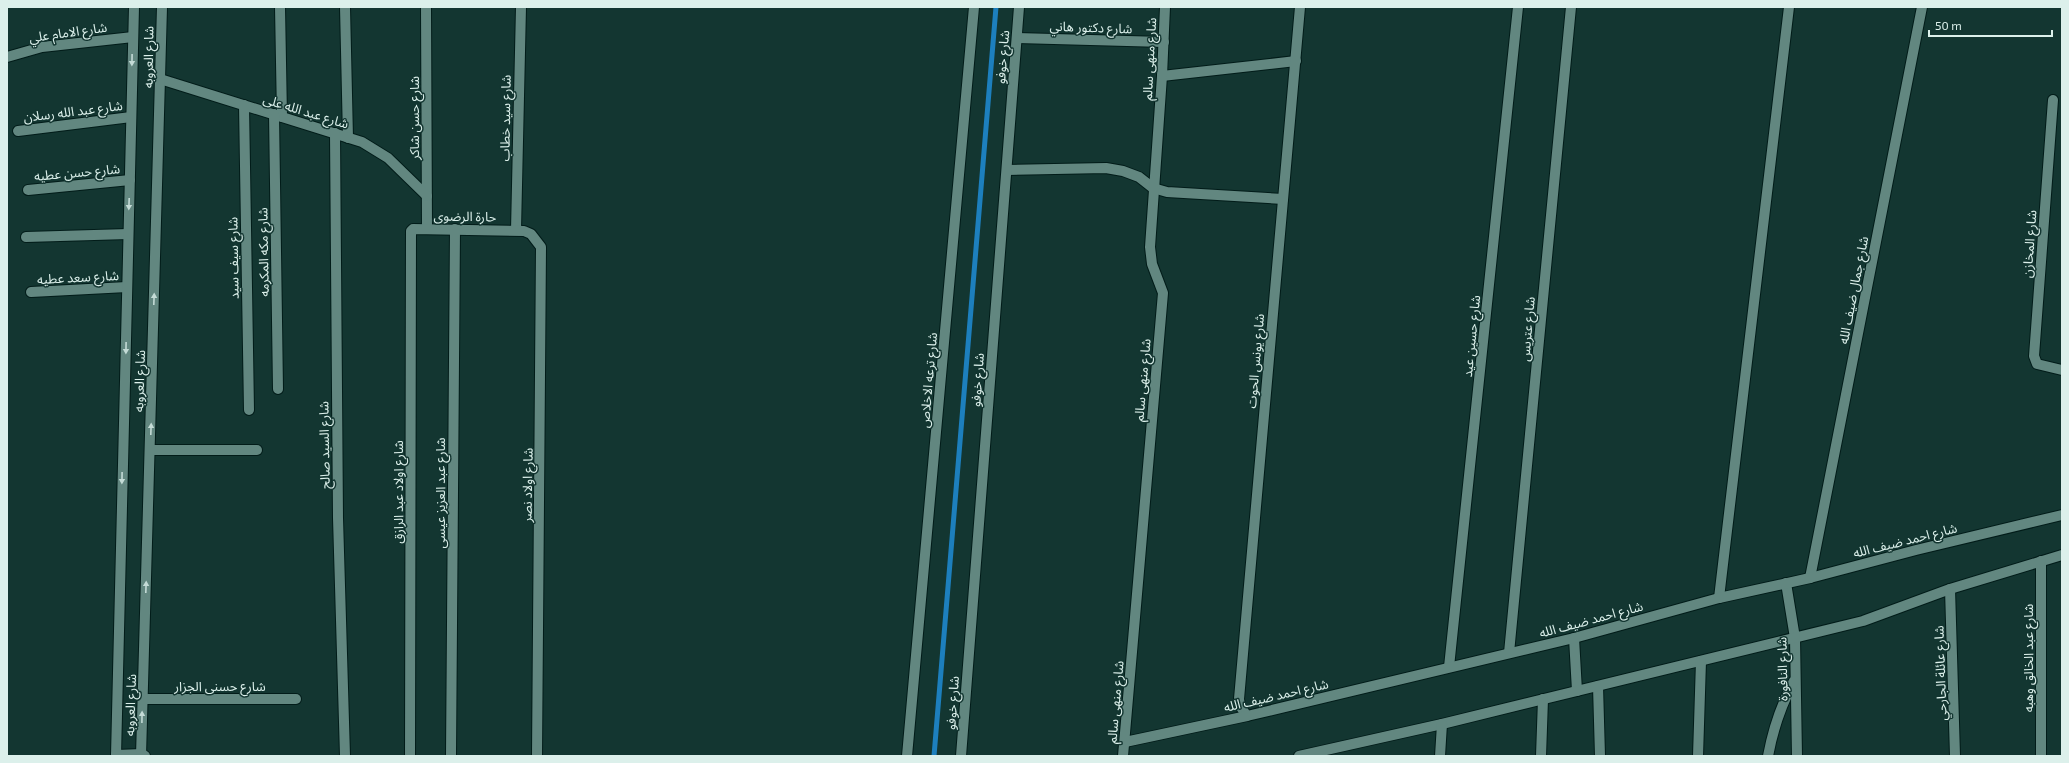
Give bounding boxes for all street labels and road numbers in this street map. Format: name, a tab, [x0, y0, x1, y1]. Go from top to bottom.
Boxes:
street label: شارع منهى سالم	[1139, 17, 1162, 101]
street label: شارع دكتور هاني	[1049, 18, 1133, 39]
street label: شارع الامام علي	[28, 19, 109, 48]
street label: شارع العروبه	[139, 26, 160, 88]
street label: شارع خوفو	[992, 29, 1015, 85]
street label: شارع سيد خطاب	[496, 75, 517, 162]
street label: شارع حسن شاكر	[406, 76, 425, 161]
street label: شارع عبد الله على	[260, 90, 351, 134]
street label: شارع عبد الله رسلان	[22, 97, 124, 128]
street label: شارع حسن عطيه	[33, 160, 121, 187]
street label: شارع مكه المكرمه	[254, 207, 275, 297]
street label: حارة الرضوى	[433, 207, 497, 226]
street label: شارع المخازن	[2019, 210, 2042, 279]
street label: شارع سيف سيد	[224, 217, 245, 299]
street label: شارع جمال ضيف الله	[1835, 235, 1874, 346]
street label: شارع سعد عطيه	[37, 267, 119, 290]
street label: شارع حسين عيد	[1459, 294, 1486, 378]
street label: شارع عتريس	[1516, 296, 1541, 362]
street label: شارع يونس الحوت	[1243, 313, 1270, 409]
street label: شارع ترعه الاخلاص	[916, 332, 943, 429]
street label: شارع منهى سالم	[1130, 338, 1157, 422]
street label: شارع العروبه	[130, 350, 151, 412]
street label: شارع خوفو	[967, 353, 990, 408]
street label: شارع السيد صالح	[315, 401, 336, 489]
street label: شارع عبد العزيز عيسى	[432, 438, 451, 549]
street label: شارع اولاد عبد الرازق	[390, 440, 409, 544]
street label: شارع اولاد نصر	[518, 447, 539, 524]
street label: شارع احمد ضيف الله	[1851, 519, 1959, 564]
street label: شارع احمد ضيف الله	[1537, 597, 1645, 643]
street label: شارع عبد الخالق وهبه	[2020, 604, 2039, 712]
street label: شارع عائلة الجارحي	[1930, 625, 1953, 721]
street label: شارع النافورة	[1773, 637, 1794, 701]
street label: شارع منهى سالم	[1103, 660, 1130, 744]
street label: شارع العروبه	[121, 674, 142, 736]
street label: شارع احمد ضيف الله	[1222, 675, 1330, 718]
street label: شارع خوفو	[942, 676, 965, 731]
street label: شارع حسنى الجزار	[173, 678, 266, 697]

